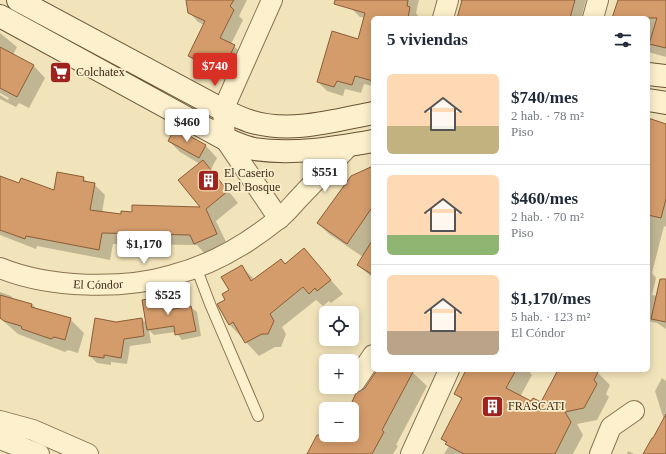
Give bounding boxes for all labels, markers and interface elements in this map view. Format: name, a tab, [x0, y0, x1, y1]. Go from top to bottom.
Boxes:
icon: filters	[612, 29, 634, 51]
text: 5 viviendas	[387, 30, 468, 49]
pin: $740	[191, 53, 239, 87]
text: $740	[202, 58, 228, 73]
supermarket icon: Colchatex	[48, 59, 74, 85]
place label: Colchatex	[76, 65, 125, 79]
text: $740/mes	[511, 88, 578, 107]
icon: home	[419, 90, 467, 138]
text: 2 hab. · 78 m²	[511, 108, 584, 123]
pin: $460	[163, 109, 211, 143]
text: $460	[174, 114, 200, 129]
text: Piso	[511, 124, 533, 139]
pin: $551	[301, 159, 349, 193]
text: $551	[312, 164, 338, 179]
place label: El Caserio Del Bosque	[224, 166, 280, 194]
building icon: El Caserio Del Bosque	[196, 167, 222, 193]
text: $460/mes	[511, 189, 578, 208]
icon: home	[419, 191, 467, 239]
text: 2 hab. · 70 m²	[511, 209, 584, 224]
text: Piso	[511, 225, 533, 240]
pin: $1,170	[111, 231, 177, 265]
text: $1,170	[126, 236, 162, 251]
street label: El Cóndor	[73, 277, 123, 292]
pin: $525	[144, 282, 192, 316]
text: $525	[155, 287, 181, 302]
text: $1,170/mes	[511, 289, 591, 308]
icon: home	[419, 291, 467, 339]
map controls	[319, 306, 359, 442]
button: locate	[319, 306, 359, 346]
text: 5 hab. · 123 m²	[511, 309, 590, 324]
text: El Cóndor	[511, 325, 565, 340]
button: +	[319, 354, 359, 394]
building icon: FRASCATI	[480, 393, 506, 419]
place label: FRASCATI	[508, 399, 565, 413]
button: −	[319, 402, 359, 442]

